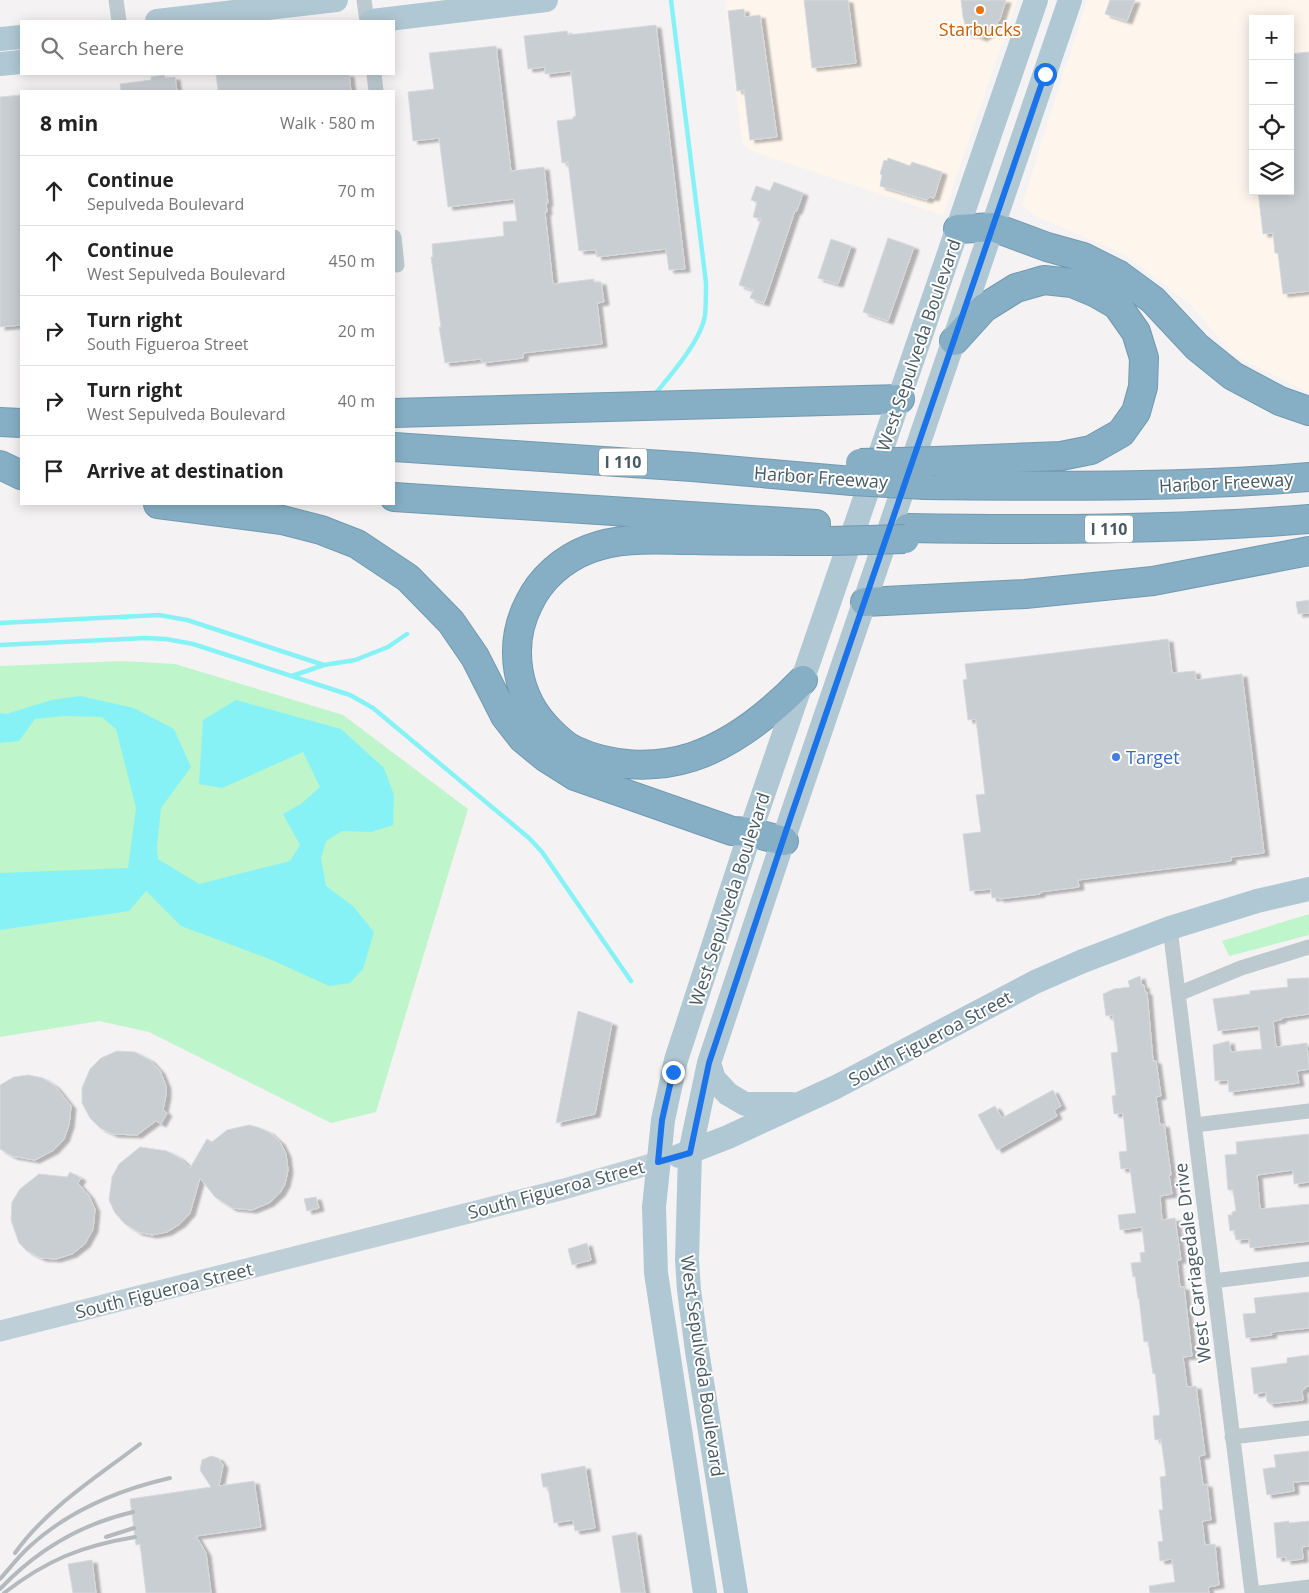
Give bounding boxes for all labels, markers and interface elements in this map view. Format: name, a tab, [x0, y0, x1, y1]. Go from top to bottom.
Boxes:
marker: Starbucks	[974, 4, 986, 16]
map controls	[1249, 15, 1294, 195]
button: +	[1249, 15, 1294, 60]
place label: Starbucks	[939, 17, 1021, 41]
search box	[20, 20, 395, 75]
icon: search	[38, 34, 66, 62]
text: Search here	[78, 35, 184, 61]
button: −	[1249, 60, 1294, 105]
route start	[1034, 63, 1057, 86]
button: locate	[1249, 105, 1294, 150]
text: 8 min	[40, 109, 98, 137]
text: Walk · 580 m	[280, 112, 375, 134]
button: layers	[1249, 150, 1294, 195]
text: Continue	[87, 167, 174, 193]
icon: ahead	[40, 177, 68, 205]
text: 70 m	[338, 180, 375, 202]
text: Sepulveda Boulevard	[87, 193, 244, 215]
street label: West Sepulveda Boulevard	[870, 236, 966, 454]
text: Continue	[87, 237, 174, 263]
icon: ahead	[40, 247, 68, 275]
text: 450 m	[329, 250, 375, 272]
text: West Sepulveda Boulevard	[87, 263, 285, 285]
text: Turn right	[87, 307, 182, 333]
icon: right	[40, 317, 68, 345]
text: 20 m	[338, 320, 375, 342]
text: South Figueroa Street	[87, 333, 249, 355]
text: Turn right	[87, 377, 182, 403]
icon: right	[40, 387, 68, 415]
text: 40 m	[338, 390, 375, 412]
text: West Sepulveda Boulevard	[87, 403, 285, 425]
road number: I 110	[599, 448, 647, 476]
icon: arrive	[40, 457, 68, 485]
text: Arrive at destination	[87, 458, 284, 484]
street label: Harbor Freeway	[753, 460, 890, 494]
street label: Harbor Freeway	[1158, 466, 1295, 497]
road number: I 110	[1085, 516, 1133, 542]
place label: Target	[1126, 745, 1180, 769]
marker: Target	[1110, 751, 1122, 763]
street label: West Sepulveda Boulevard	[683, 789, 775, 1009]
street label: South Figueroa Street	[844, 985, 1016, 1091]
route end	[662, 1061, 685, 1084]
street label: South Figueroa Street	[465, 1154, 647, 1224]
street label: West Carriagedale Drive	[1168, 1162, 1216, 1364]
street label: West Sepulveda Boulevard	[676, 1254, 730, 1478]
street label: South Figueroa Street	[73, 1256, 255, 1324]

